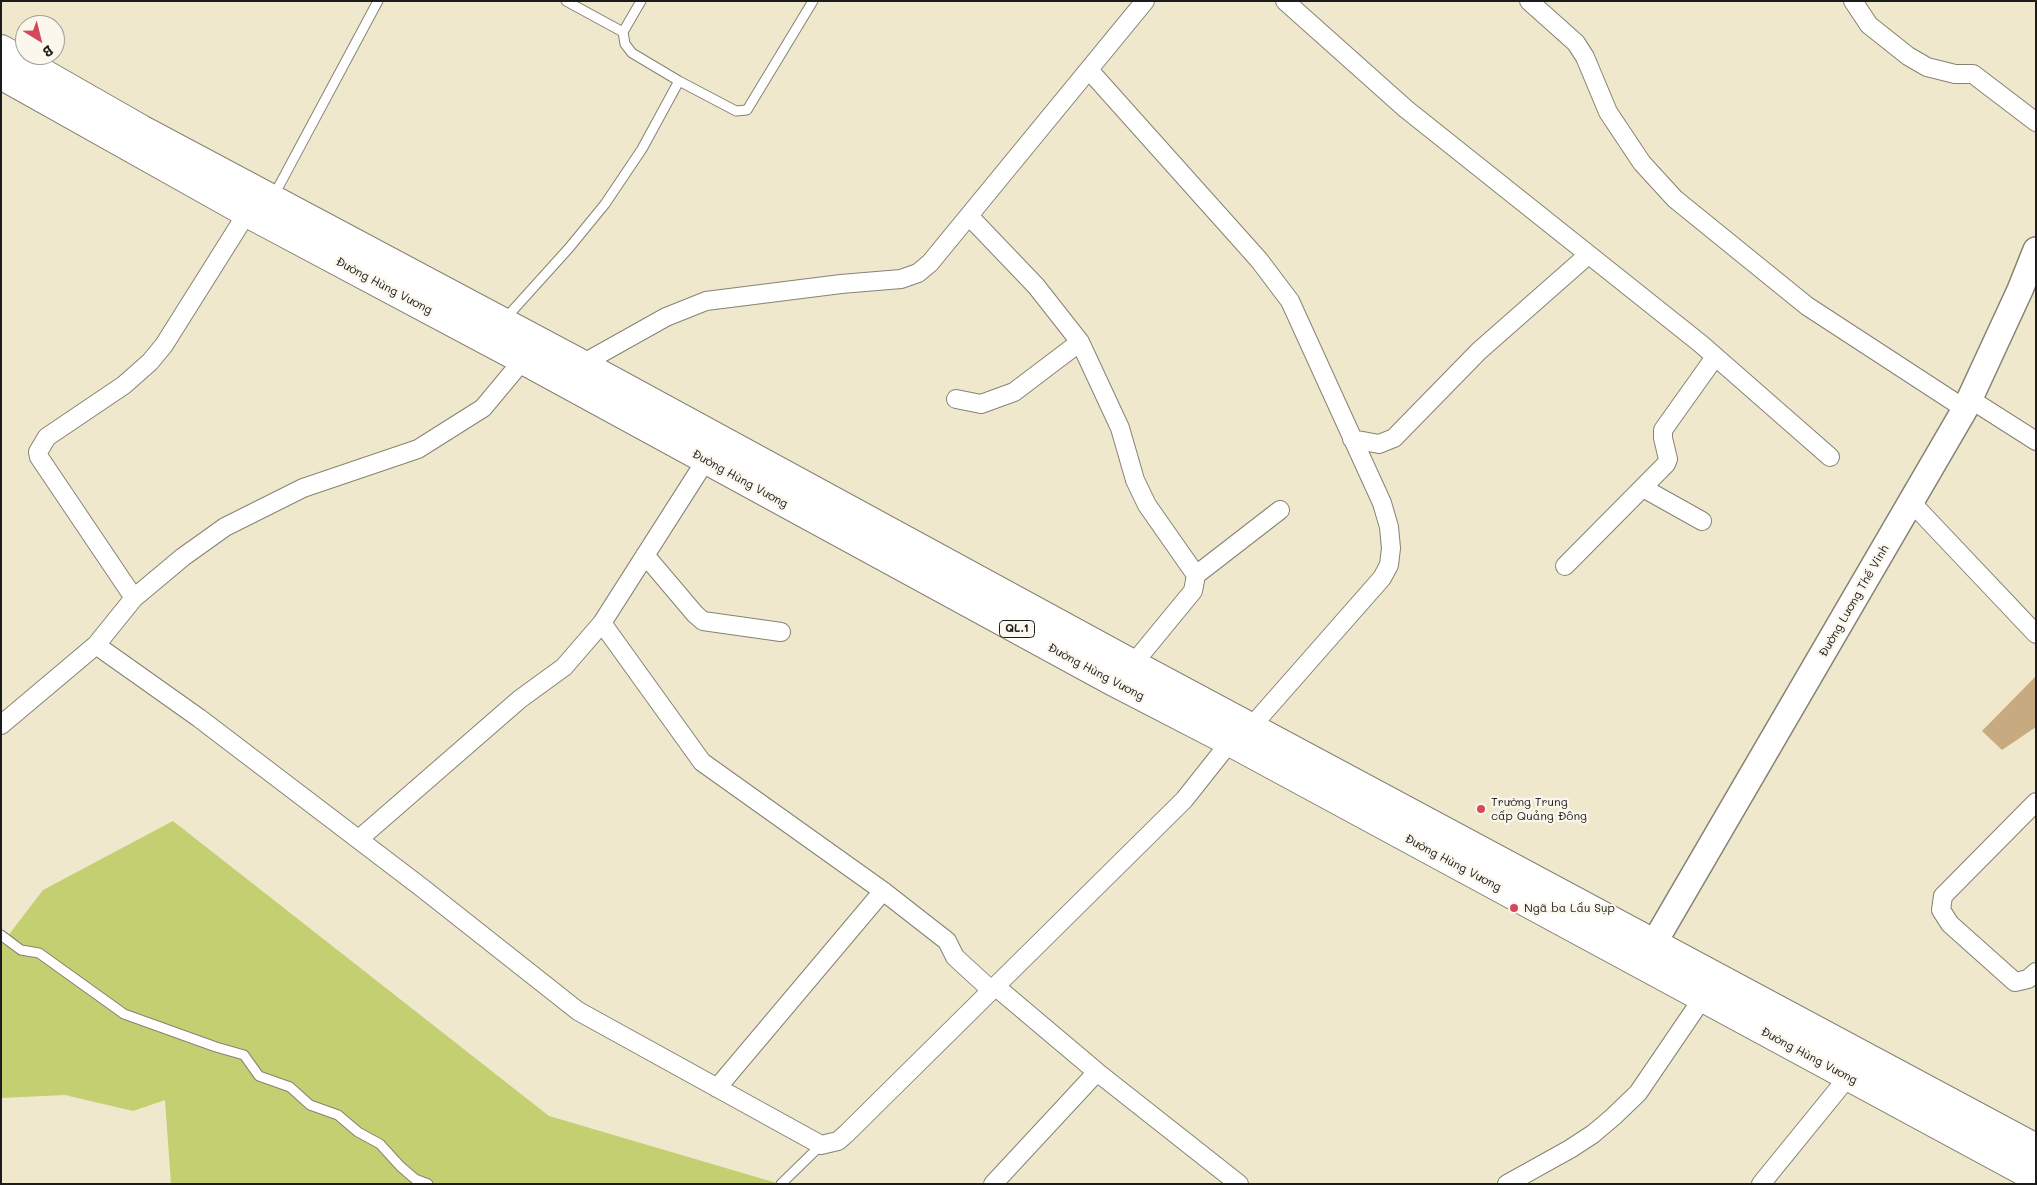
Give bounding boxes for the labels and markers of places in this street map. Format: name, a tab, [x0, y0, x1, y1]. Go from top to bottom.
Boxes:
place label: Trường Trung cấp Quảng Đông	[1491, 795, 1587, 823]
marker: Trường Trung cấp Quảng Đông	[1475, 803, 1487, 815]
place label: Ngã ba Lầu Sụp	[1524, 901, 1615, 915]
marker: Ngã ba Lầu Sụp	[1508, 902, 1520, 914]

